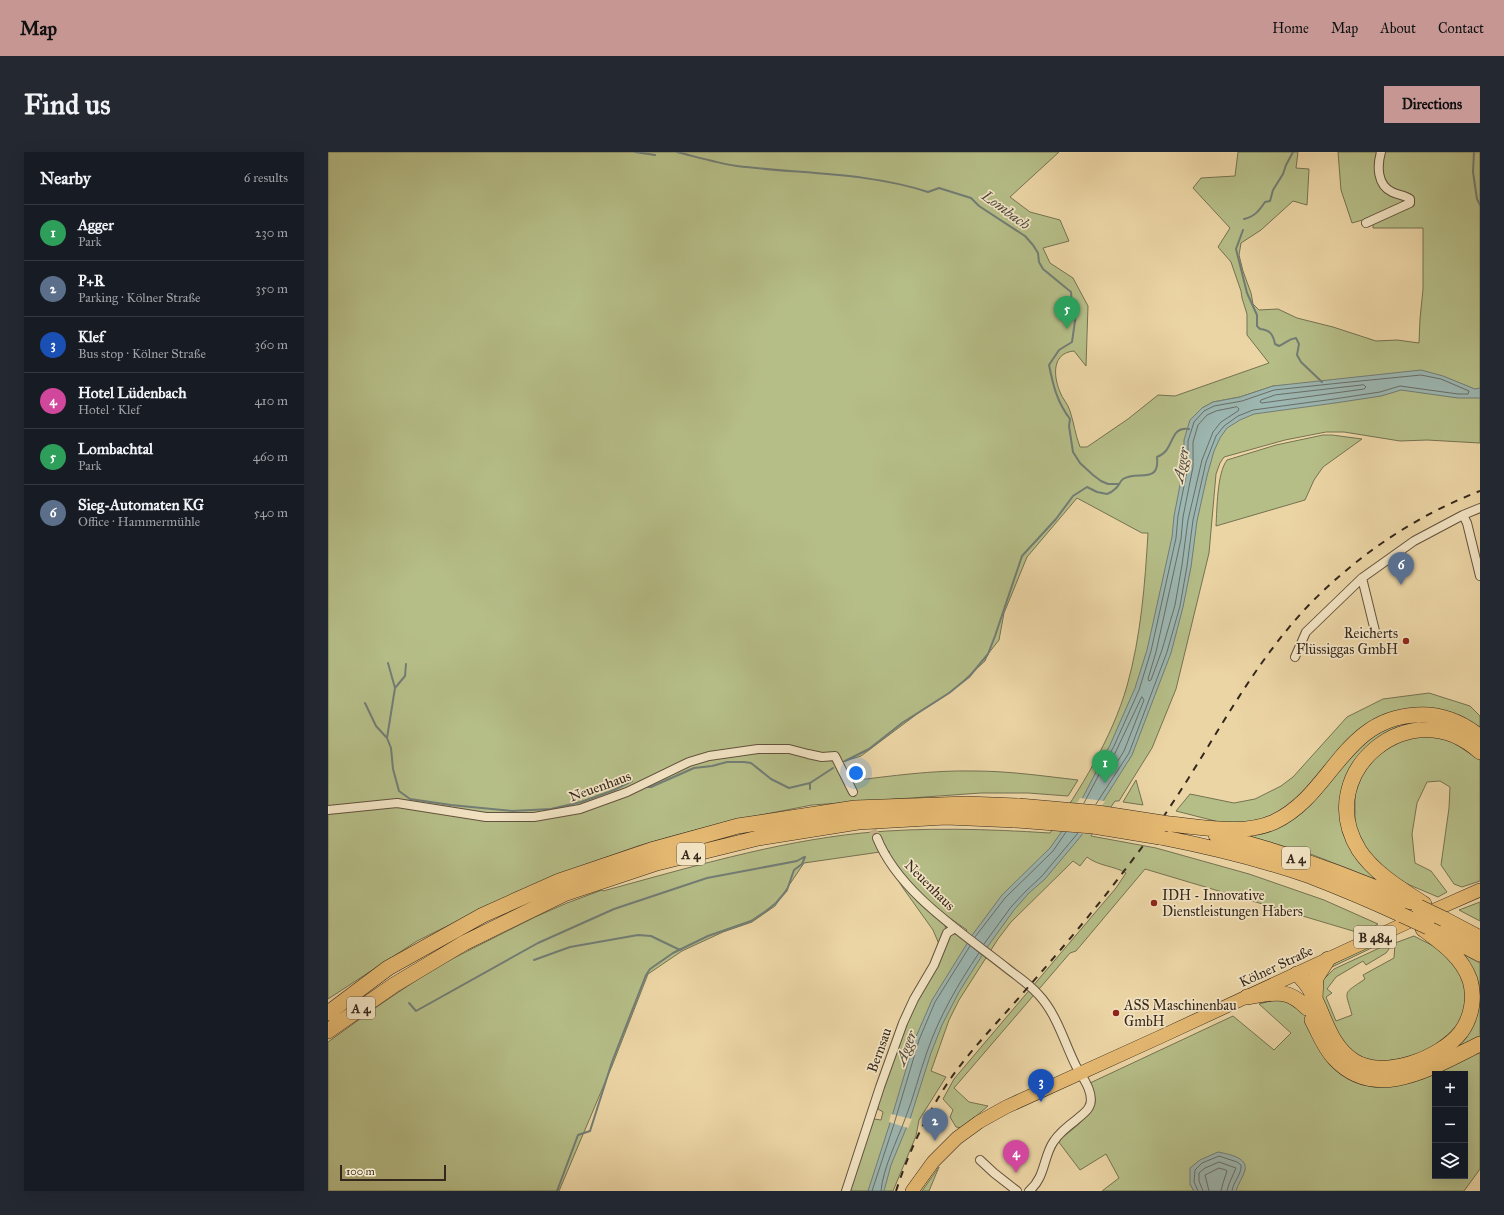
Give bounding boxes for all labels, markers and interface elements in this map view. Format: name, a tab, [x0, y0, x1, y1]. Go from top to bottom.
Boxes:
text: Map	[20, 17, 57, 40]
text: Home	[1272, 20, 1309, 37]
text: Map	[1331, 20, 1358, 37]
text: About	[1380, 20, 1416, 37]
text: Contact	[1438, 20, 1484, 37]
button: Directions	[1384, 86, 1480, 123]
text: Find us	[24, 87, 110, 122]
text: Nearby	[40, 168, 91, 189]
text: 6 results	[244, 170, 288, 186]
water label: Lombach	[978, 186, 1034, 234]
text: Agger	[78, 216, 114, 234]
text: 1	[50, 225, 56, 241]
text: 230 m	[255, 225, 288, 241]
text: Park	[78, 234, 102, 250]
text: P+R	[78, 272, 105, 290]
text: 2	[50, 281, 56, 297]
text: 350 m	[255, 281, 288, 297]
text: Parking · Kölner Straße	[78, 290, 200, 306]
pin: 5	[1054, 296, 1080, 329]
text: Klef	[78, 328, 104, 346]
text: 3	[50, 337, 56, 353]
text: 360 m	[255, 337, 288, 353]
text: Bus stop · Kölner Straße	[78, 346, 206, 362]
text: Hotel Lüdenbach	[78, 384, 187, 402]
text: 4	[49, 393, 57, 409]
text: 410 m	[254, 393, 288, 409]
text: Hotel · Klef	[78, 402, 140, 418]
text: Lombachtal	[78, 440, 153, 458]
water label: Agger	[1169, 445, 1193, 486]
text: 5	[50, 449, 56, 465]
text: 460 m	[253, 449, 288, 465]
text: Park	[78, 458, 102, 474]
text: Sieg-Automaten KG	[78, 496, 204, 514]
text: 6	[50, 505, 56, 521]
text: 540 m	[254, 505, 288, 521]
text: Office · Hammermühle	[78, 514, 200, 530]
pin: 6	[1388, 552, 1414, 585]
place label: Reicherts Flüssiggas GmbH	[1296, 625, 1398, 658]
marker: Reicherts Flüssiggas GmbH	[1401, 636, 1411, 646]
pin: 1	[1092, 750, 1118, 783]
your location	[846, 763, 866, 783]
street label: Neuenhaus	[567, 767, 633, 806]
road number: A 4	[677, 843, 705, 865]
road number: A 4	[1282, 847, 1310, 869]
street label: Neuenhaus	[901, 857, 958, 914]
place label: IDH - Innovative Dienstleistungen Habers	[1162, 887, 1303, 920]
marker: IDH - Innovative Dienstleistungen Habers	[1149, 898, 1159, 908]
road number: B 484	[1354, 926, 1396, 948]
street label: Kölner Straße	[1237, 942, 1316, 991]
road number: A 4	[347, 997, 375, 1019]
place label: ASS Maschinenbau GmbH	[1123, 997, 1237, 1030]
marker: ASS Maschinenbau GmbH	[1111, 1008, 1121, 1018]
street label: Bernsau	[864, 1025, 896, 1075]
water label: Agger	[890, 1027, 921, 1070]
pin: 3	[1028, 1069, 1054, 1102]
map controls	[1432, 1071, 1468, 1179]
button: +	[1432, 1071, 1468, 1107]
button: −	[1432, 1107, 1468, 1143]
pin: 2	[922, 1108, 948, 1141]
pin: 4	[1003, 1140, 1029, 1173]
button: layers	[1432, 1143, 1468, 1179]
scale bar	[340, 1163, 446, 1182]
text: 100 m	[346, 1165, 375, 1178]

